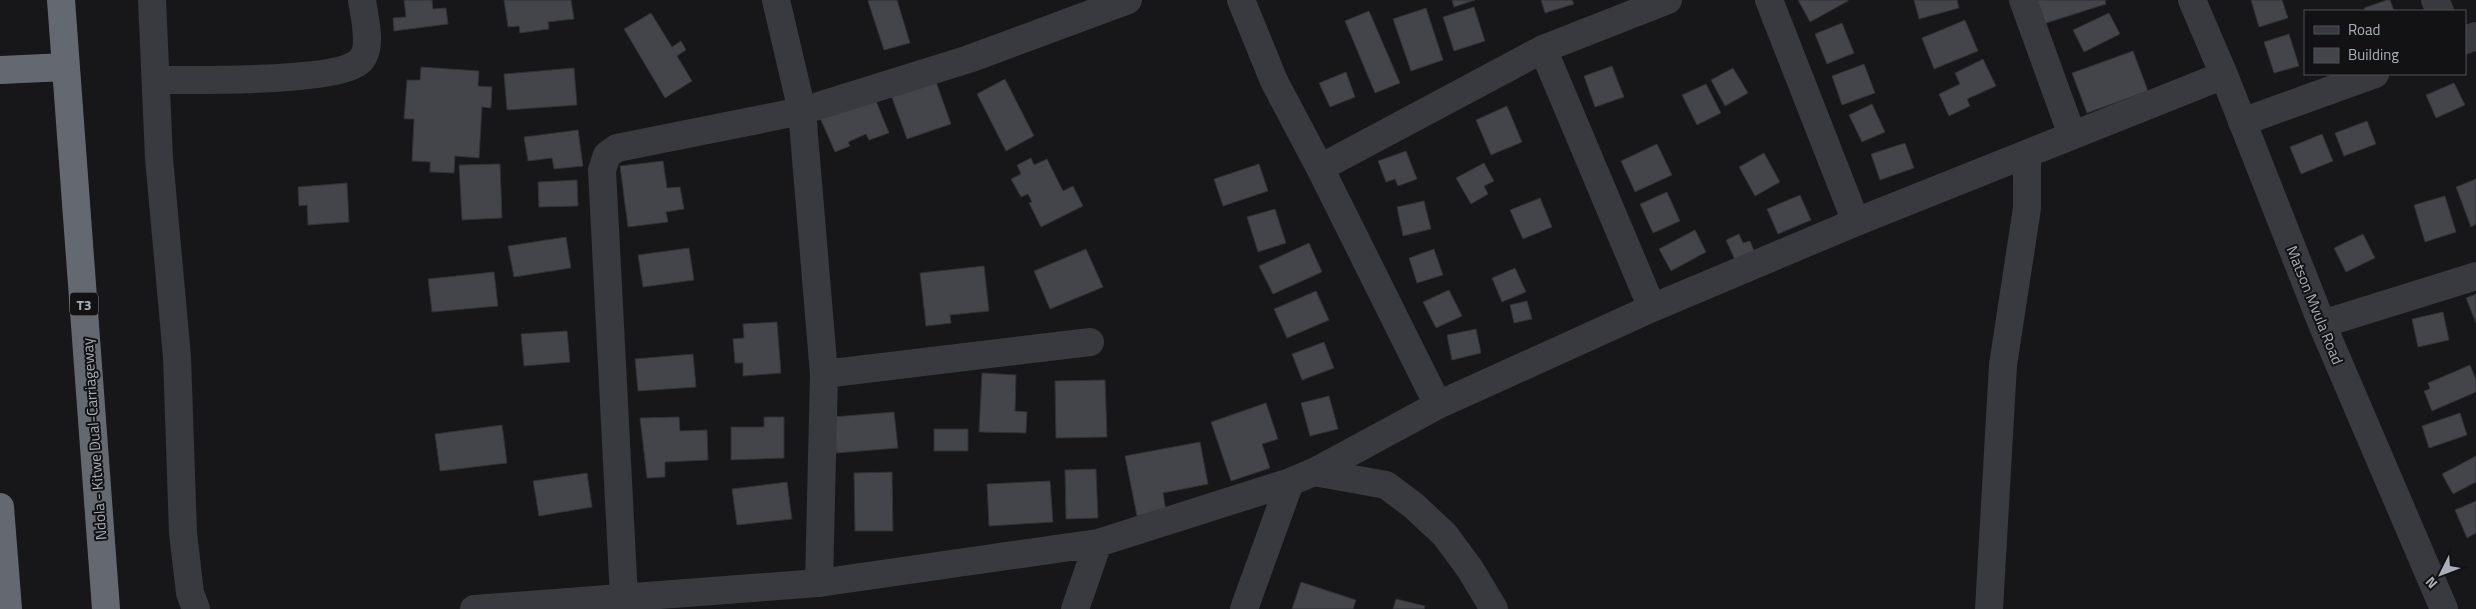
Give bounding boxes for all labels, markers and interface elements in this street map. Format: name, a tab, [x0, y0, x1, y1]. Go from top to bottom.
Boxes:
legend	[2304, 10, 2466, 75]
text: Road	[2348, 18, 2380, 41]
text: Building	[2348, 43, 2399, 66]
street label: Matson Mvula Road	[2281, 242, 2349, 368]
road number: T3	[70, 292, 98, 316]
street label: Ndola - Kitwe Dual-Carriageway	[75, 337, 113, 541]
north arrow	[2416, 549, 2466, 599]
text: N	[2420, 572, 2442, 594]

